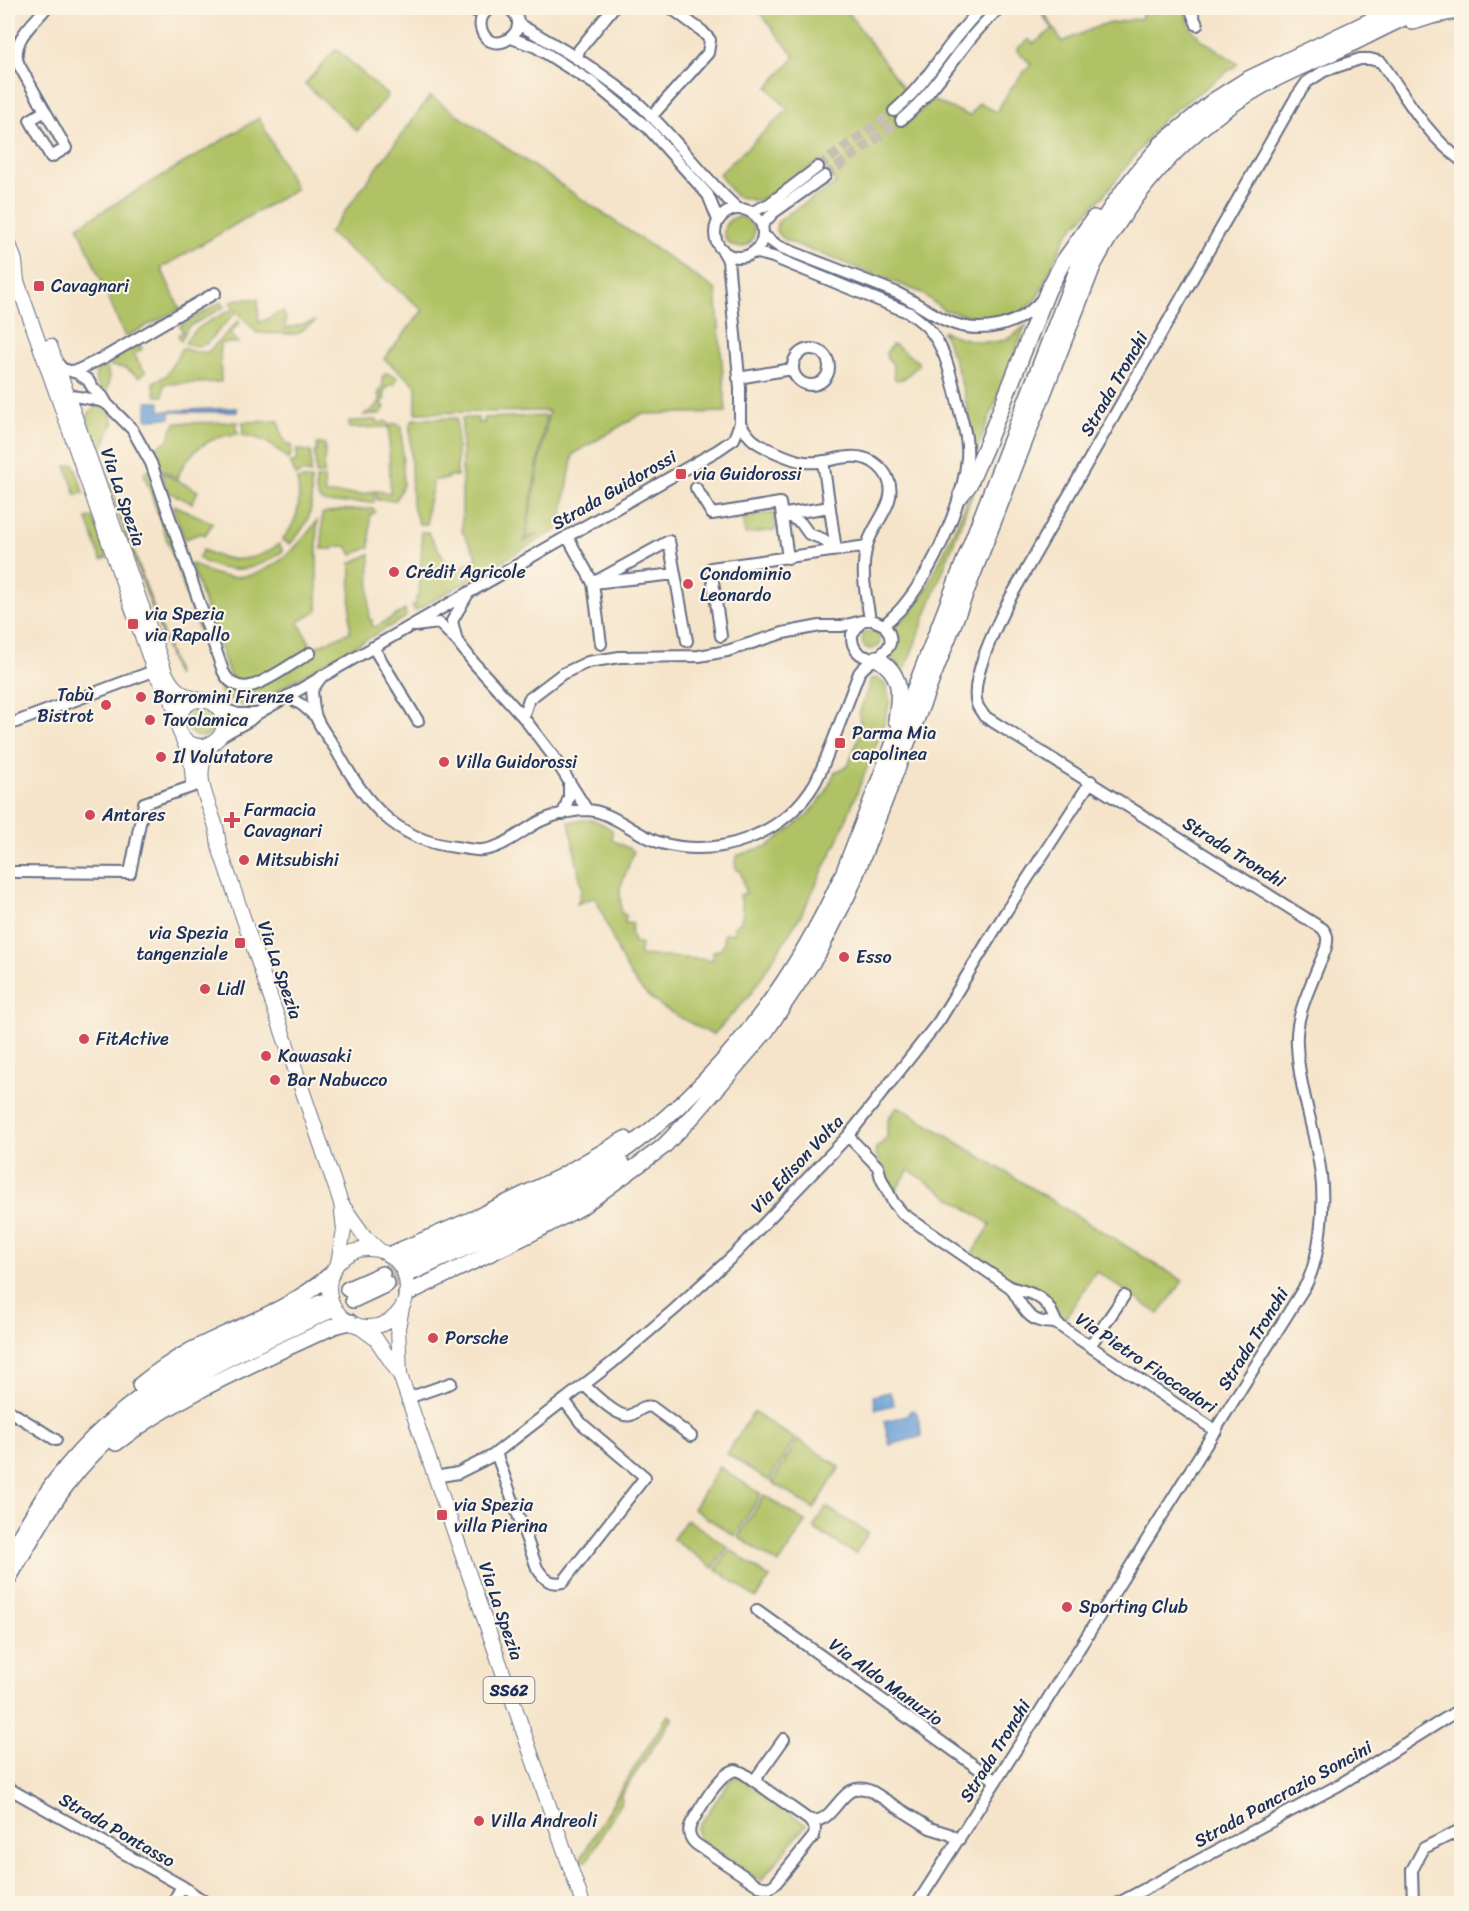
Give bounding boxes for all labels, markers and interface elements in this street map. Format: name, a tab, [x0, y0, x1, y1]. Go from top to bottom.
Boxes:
place label: Cavagnari	[51, 270, 130, 302]
marker: Cavagnari	[32, 279, 46, 293]
street label: Strada Tronchi	[1071, 325, 1158, 442]
street label: Strada Guidorossi	[545, 441, 684, 539]
street label: Via La Spezia	[91, 443, 155, 551]
place label: via Guidorossi	[693, 458, 802, 490]
marker: via Guidorossi	[674, 467, 688, 481]
place label: Crédit Agricole	[406, 556, 526, 588]
place label: Condominio Leonardo	[700, 558, 791, 611]
marker: Crédit Agricole	[387, 565, 401, 579]
marker: Condominio Leonardo	[681, 577, 695, 591]
place label: via Spezia via Rapallo	[145, 598, 230, 651]
marker: via Spezia via Rapallo	[126, 617, 140, 631]
place label: Tabù Bistrot	[37, 679, 94, 732]
place label: Borromini Firenze	[153, 681, 294, 713]
marker: Borromini Firenze	[134, 690, 148, 704]
marker: Tabù Bistrot	[99, 698, 113, 712]
place label: Tavolamica	[162, 704, 249, 736]
marker: Tavolamica	[143, 713, 157, 727]
place label: Parma Mia capolinea	[852, 717, 936, 770]
marker: Parma Mia capolinea	[833, 736, 847, 750]
place label: Il Valutatore	[172, 741, 273, 773]
place label: Villa Guidorossi	[456, 746, 578, 778]
marker: Il Valutatore	[154, 750, 168, 764]
marker: Villa Guidorossi	[437, 755, 451, 769]
place label: Farmacia Cavagnari	[244, 794, 323, 847]
place label: Antares	[101, 799, 166, 831]
marker: Antares	[83, 808, 97, 822]
street label: Strada Tronchi	[1176, 808, 1293, 897]
marker: Farmacia Cavagnari	[225, 813, 239, 827]
place label: Mitsubishi	[256, 844, 340, 876]
marker: Mitsubishi	[237, 853, 251, 867]
street label: Via La Spezia	[248, 916, 312, 1024]
place label: via Spezia tangenziale	[136, 917, 229, 970]
marker: via Spezia tangenziale	[233, 936, 247, 950]
place label: Esso	[856, 941, 892, 973]
marker: Esso	[837, 950, 851, 964]
place label: Lidl	[217, 973, 246, 1005]
marker: Lidl	[198, 982, 212, 996]
place label: FitActive	[96, 1023, 169, 1055]
marker: FitActive	[77, 1032, 91, 1046]
place label: Kawasaki	[278, 1040, 352, 1072]
marker: Kawasaki	[259, 1049, 273, 1063]
place label: Bar Nabucco	[287, 1064, 388, 1096]
marker: Bar Nabucco	[268, 1073, 282, 1087]
street label: Via Edison Volta	[742, 1107, 852, 1221]
street label: Strada Tronchi	[1209, 1280, 1298, 1397]
street label: Via Pietro Fioccadori	[1069, 1304, 1224, 1423]
place label: Porsche	[445, 1322, 508, 1354]
marker: Porsche	[426, 1331, 440, 1345]
place label: via Spezia villa Pierina	[454, 1489, 548, 1542]
marker: via Spezia villa Pierina	[435, 1508, 449, 1522]
street label: Via La Spezia	[469, 1557, 533, 1665]
place label: Sporting Club	[1079, 1591, 1188, 1623]
marker: Sporting Club	[1060, 1600, 1074, 1614]
street label: Via Aldo Manuzio	[822, 1629, 950, 1735]
road number: SS62	[484, 1677, 534, 1703]
street label: Strada Tronchi	[951, 1692, 1040, 1809]
street label: Strada Pancrazio Soncini	[1188, 1731, 1379, 1856]
street label: Strada Pontasso	[53, 1784, 181, 1876]
place label: Villa Andreoli	[491, 1805, 598, 1837]
marker: Villa Andreoli	[472, 1814, 486, 1828]

